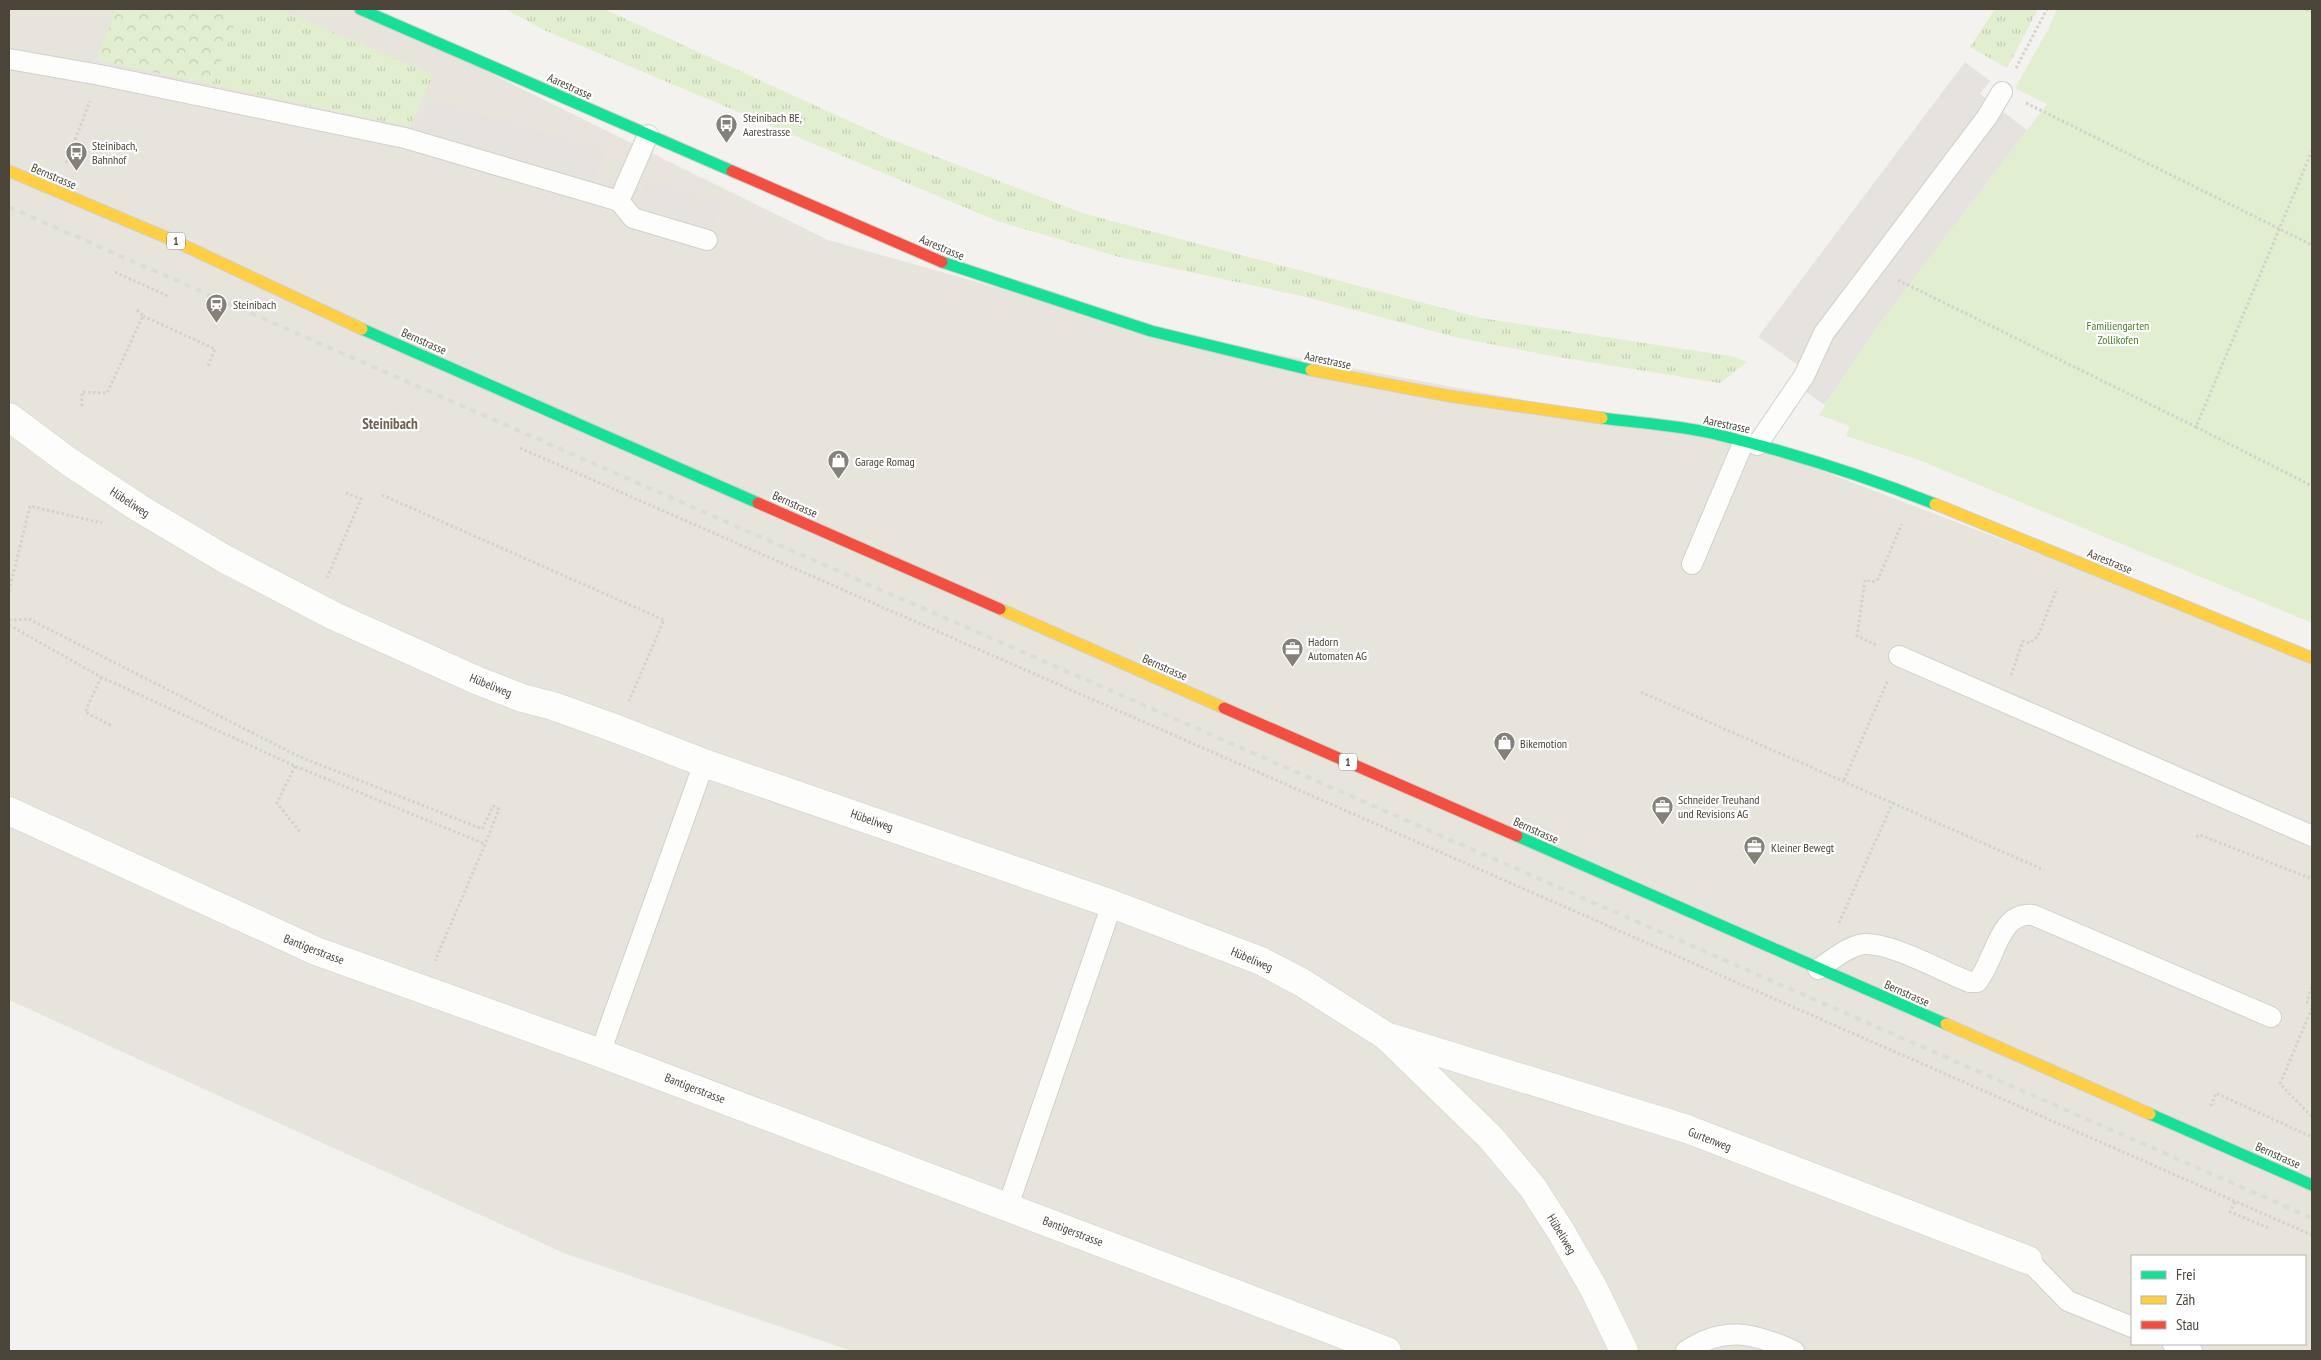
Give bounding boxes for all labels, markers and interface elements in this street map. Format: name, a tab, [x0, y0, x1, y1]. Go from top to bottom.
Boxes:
street label: Aarestrasse	[545, 70, 595, 102]
place label: Steinibach BE, Aarestrasse	[743, 110, 802, 139]
bus stop icon: Steinibach BE, Aarestrasse	[715, 112, 739, 143]
place label: Steinibach, Bahnhof	[92, 138, 138, 167]
bus stop icon: Steinibach, Bahnhof	[64, 140, 88, 171]
street label: Bernstrasse	[29, 160, 79, 192]
street label: Aarestrasse	[917, 231, 967, 263]
road number: 1	[167, 232, 185, 250]
station icon: Steinibach	[205, 292, 229, 323]
place label: Steinibach	[233, 297, 276, 312]
park label: Familiengarten Zollikofen	[2087, 318, 2149, 347]
street label: Bernstrasse	[399, 324, 449, 358]
street label: Aarestrasse	[1303, 348, 1353, 372]
street label: Aarestrasse	[1702, 412, 1752, 436]
district label: Steinibach	[362, 414, 418, 433]
shop icon: Garage Romag	[827, 449, 851, 480]
place label: Garage Romag	[855, 454, 915, 469]
street label: Hübeliweg	[107, 484, 153, 520]
street label: Bernstrasse	[770, 487, 820, 521]
street label: Aarestrasse	[2085, 545, 2135, 577]
place label: Hadorn Automaten AG	[1308, 634, 1367, 663]
office icon: Hadorn Automaten AG	[1280, 636, 1304, 667]
street label: Bernstrasse	[1140, 650, 1190, 684]
street label: Hübeliweg	[468, 670, 514, 700]
shop icon: Bikemotion	[1492, 731, 1516, 762]
place label: Bikemotion	[1520, 736, 1567, 751]
road number: 1	[1339, 754, 1357, 770]
place label: Schneider Treuhand und Revisions AG	[1678, 792, 1760, 821]
office icon: Schneider Treuhand und Revisions AG	[1650, 794, 1674, 825]
street label: Hübeliweg	[849, 806, 895, 834]
street label: Bernstrasse	[1511, 813, 1561, 847]
office icon: Kleiner Bewegt	[1743, 835, 1767, 866]
place label: Kleiner Bewegt	[1771, 840, 1835, 855]
street label: Bantigerstrasse	[282, 931, 346, 967]
street label: Hübeliweg	[1229, 943, 1275, 975]
street label: Bernstrasse	[1882, 976, 1932, 1010]
street label: Bantigerstrasse	[663, 1070, 727, 1106]
street label: Gurtenweg	[1686, 1124, 1734, 1154]
street label: Bernstrasse	[2253, 1138, 2303, 1172]
street label: Hübeliweg	[1544, 1211, 1580, 1257]
street label: Bantigerstrasse	[1041, 1213, 1105, 1249]
legend	[2131, 1255, 2306, 1345]
text: Frei	[2176, 1265, 2196, 1284]
text: Zäh	[2176, 1290, 2195, 1309]
text: Stau	[2176, 1315, 2199, 1334]

